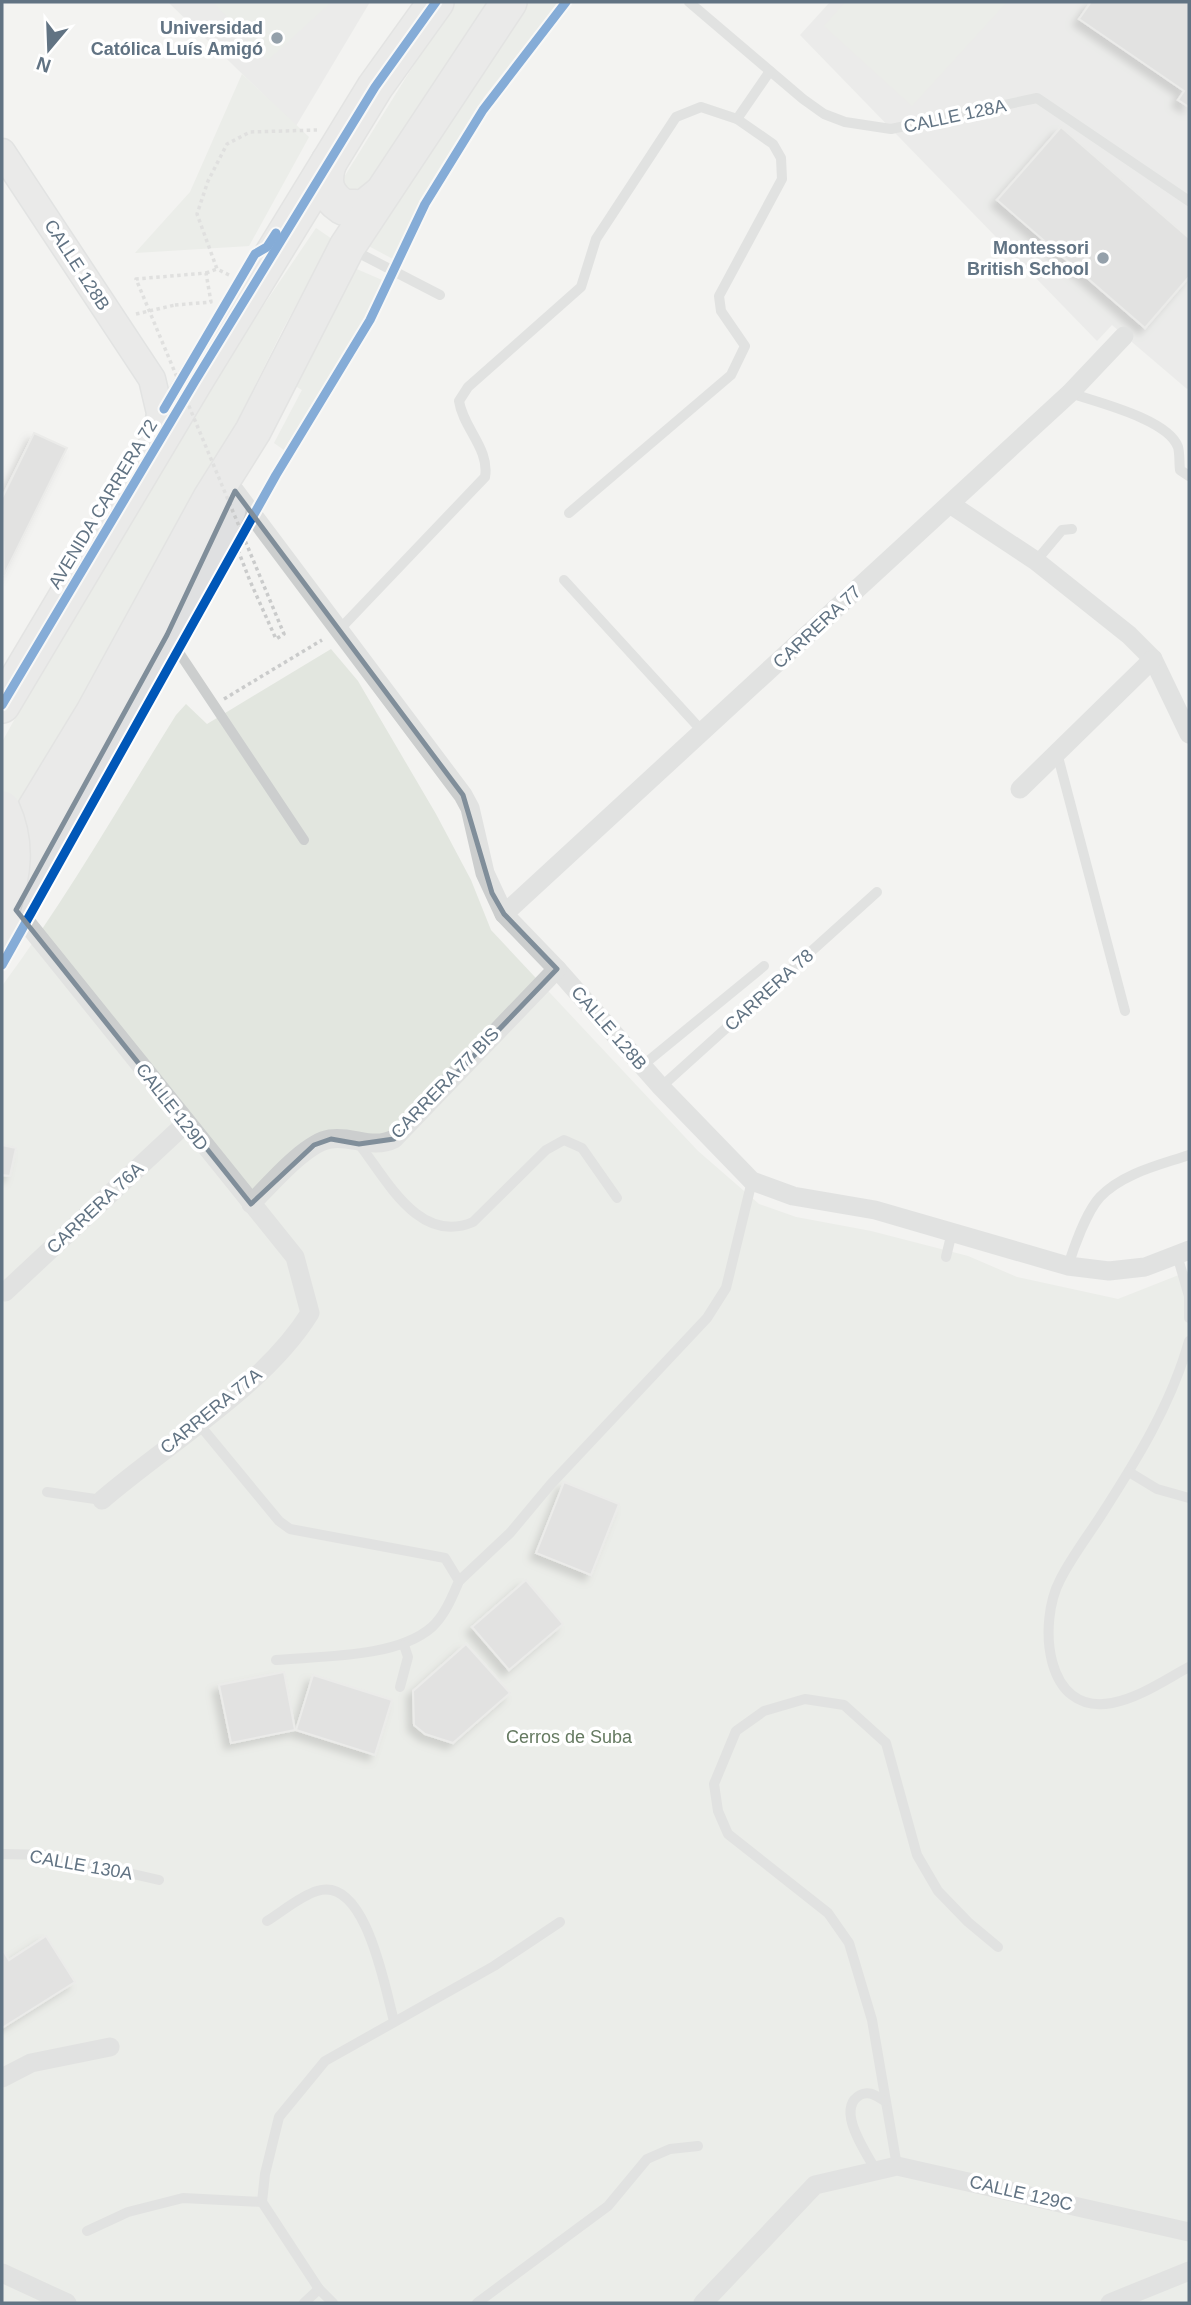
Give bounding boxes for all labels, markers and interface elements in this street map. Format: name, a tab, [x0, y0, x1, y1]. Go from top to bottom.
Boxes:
north arrow	[14, 14, 84, 84]
place label: Universidad Católica Luís Amigó	[91, 18, 263, 59]
marker: Universidad Católica Luís Amigó	[269, 30, 285, 46]
text: N	[34, 52, 54, 77]
street label: CALLE 128A	[902, 95, 1008, 137]
street label: CALLE 128B	[40, 216, 114, 314]
place label: Montessori British School	[967, 238, 1089, 279]
marker: Montessori British School	[1095, 250, 1111, 266]
street label: AVENIDA CARRERA 72	[45, 416, 161, 592]
street label: CARRERA 77	[769, 581, 865, 673]
street label: CARRERA 78	[721, 945, 817, 1035]
street label: CALLE 128B	[567, 982, 651, 1074]
street label: CARRERA 77 BIS	[387, 1024, 503, 1142]
street label: CALLE 129D	[132, 1059, 212, 1155]
street label: CARRERA 76A	[43, 1158, 147, 1258]
street label: CARRERA 77A	[156, 1364, 266, 1458]
park label: Cerros de Suba	[506, 1727, 633, 1747]
street label: CALLE 130A	[28, 1846, 134, 1884]
street label: CALLE 129C	[968, 2171, 1074, 2215]

